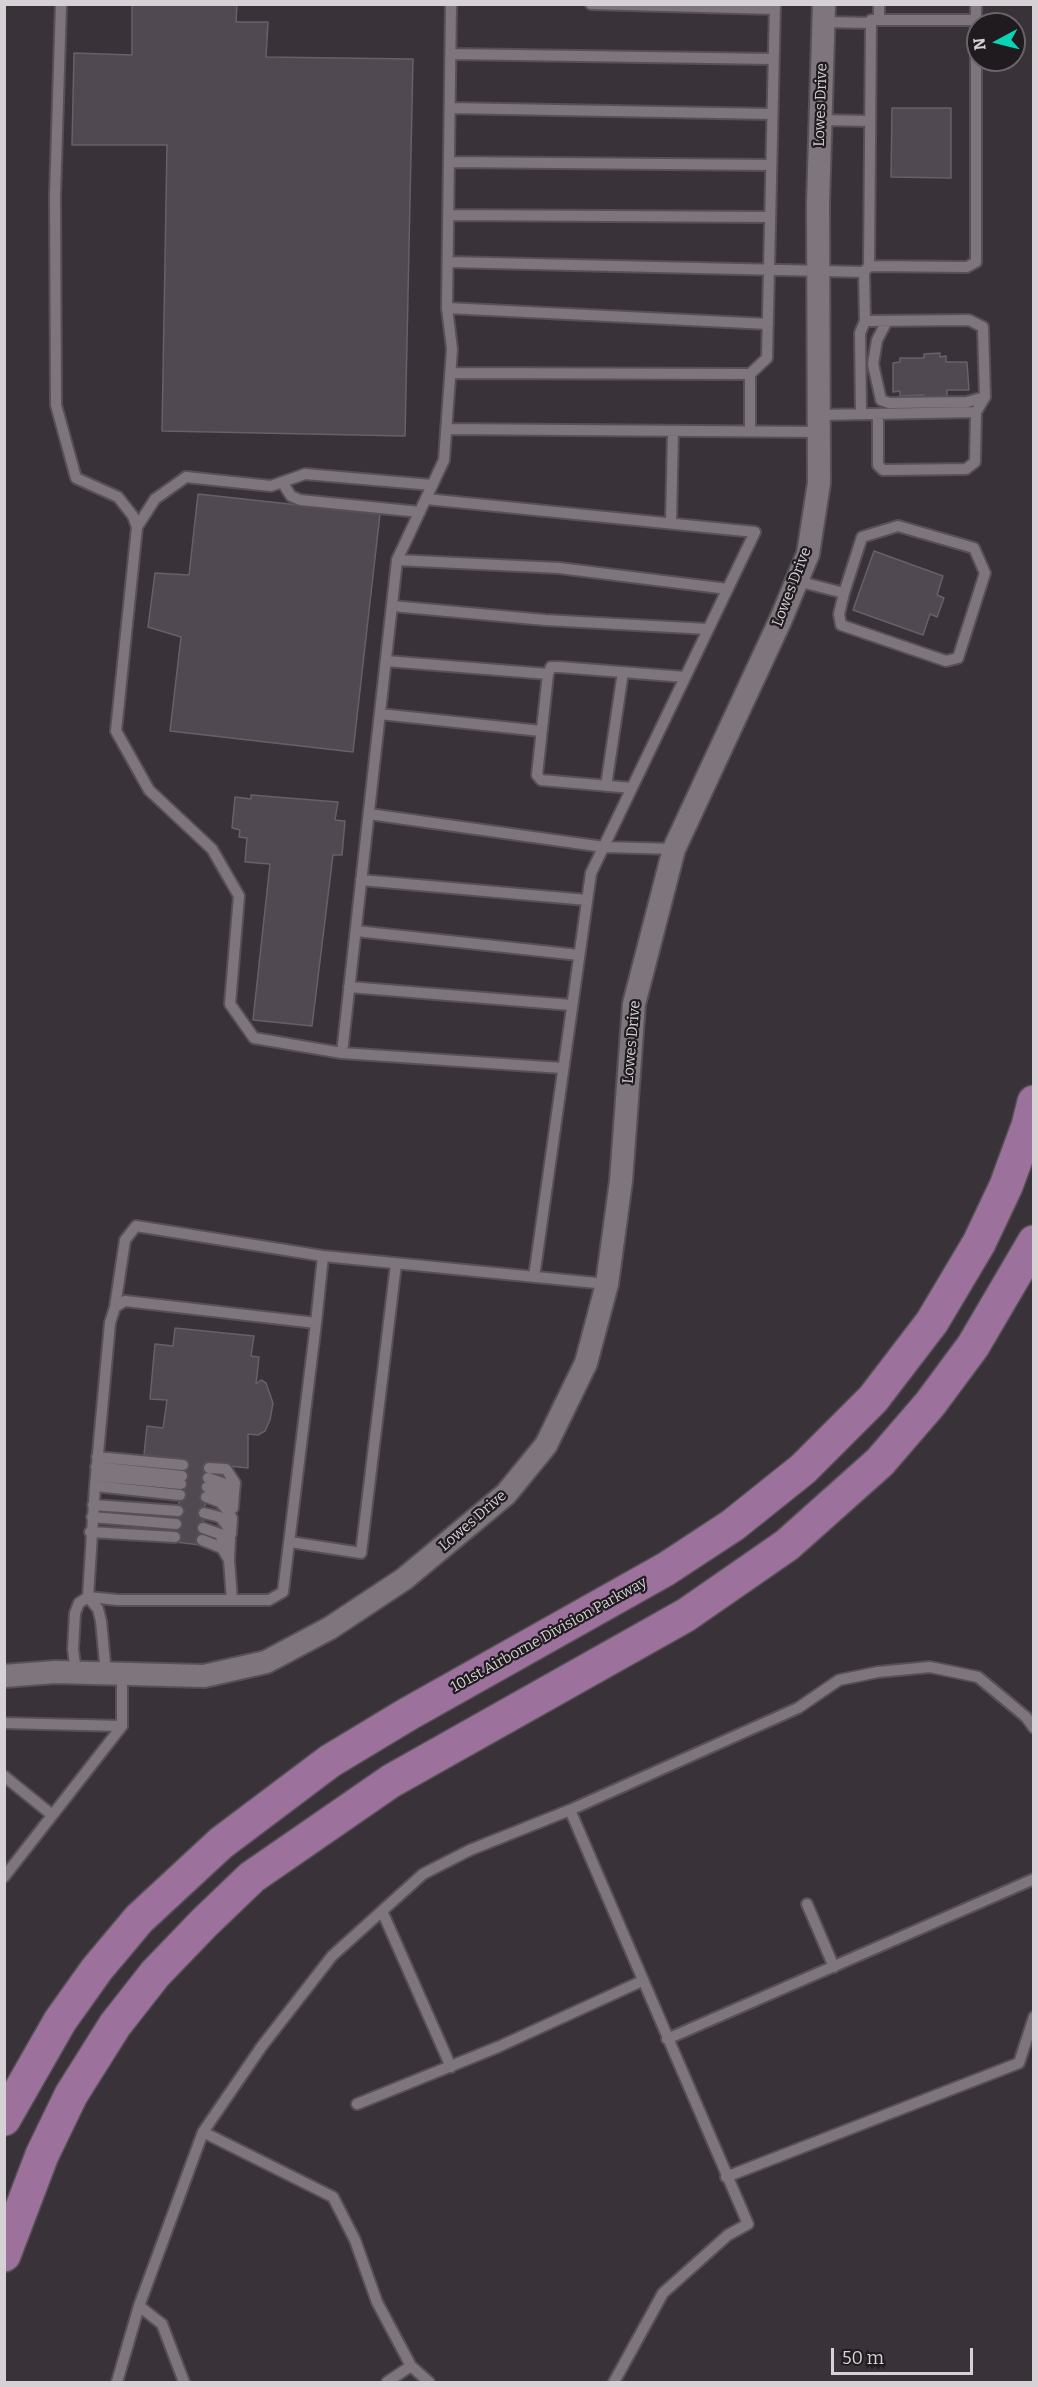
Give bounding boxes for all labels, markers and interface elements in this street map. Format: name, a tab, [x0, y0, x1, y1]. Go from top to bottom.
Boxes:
north arrow	[966, 12, 1026, 72]
text: N	[969, 37, 990, 51]
street label: Lowes Drive	[811, 63, 831, 147]
street label: Lowes Drive	[769, 545, 815, 629]
street label: Lowes Drive	[619, 1000, 645, 1084]
street label: Lowes Drive	[436, 1487, 510, 1555]
street label: 101st Airborne Division Parkway	[448, 1573, 650, 1697]
scale bar	[834, 2336, 976, 2374]
text: 50 m	[842, 2347, 884, 2369]

